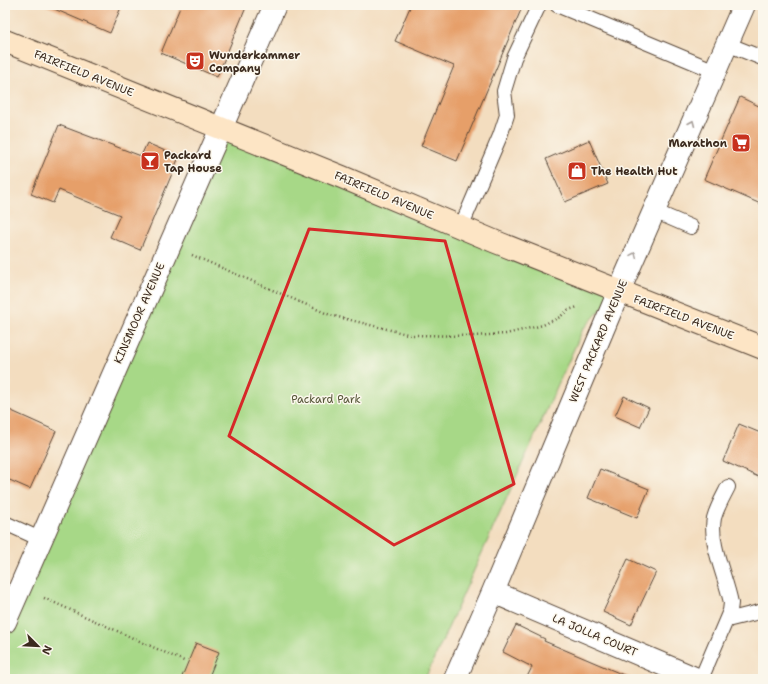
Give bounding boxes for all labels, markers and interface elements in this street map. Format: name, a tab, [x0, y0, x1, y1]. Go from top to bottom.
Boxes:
street label: FAIRFIELD AVENUE	[32, 47, 136, 100]
place label: Wunderkammer Company	[209, 48, 300, 76]
theatre icon: Wunderkammer Company	[184, 50, 206, 72]
one-way arrow	[687, 120, 695, 128]
supermarket icon: Marathon	[730, 132, 752, 154]
place label: Marathon	[668, 136, 728, 151]
place label: Packard Tap House	[164, 148, 222, 176]
bar icon: Packard Tap House	[139, 150, 161, 172]
shop icon: The Health Hut	[566, 160, 588, 182]
place label: The Health Hut	[591, 164, 678, 179]
street label: FAIRFIELD AVENUE	[332, 168, 436, 223]
one-way arrow	[629, 252, 637, 260]
street label: KINSMOOR AVENUE	[110, 260, 169, 366]
street label: WEST PACKARD AVENUE	[566, 277, 631, 405]
street label: FAIRFIELD AVENUE	[631, 291, 736, 344]
park label: Packard Park	[291, 392, 361, 407]
street label: LA JOLLA COURT	[550, 611, 640, 660]
north arrow	[18, 626, 58, 666]
text: N	[38, 643, 55, 657]

